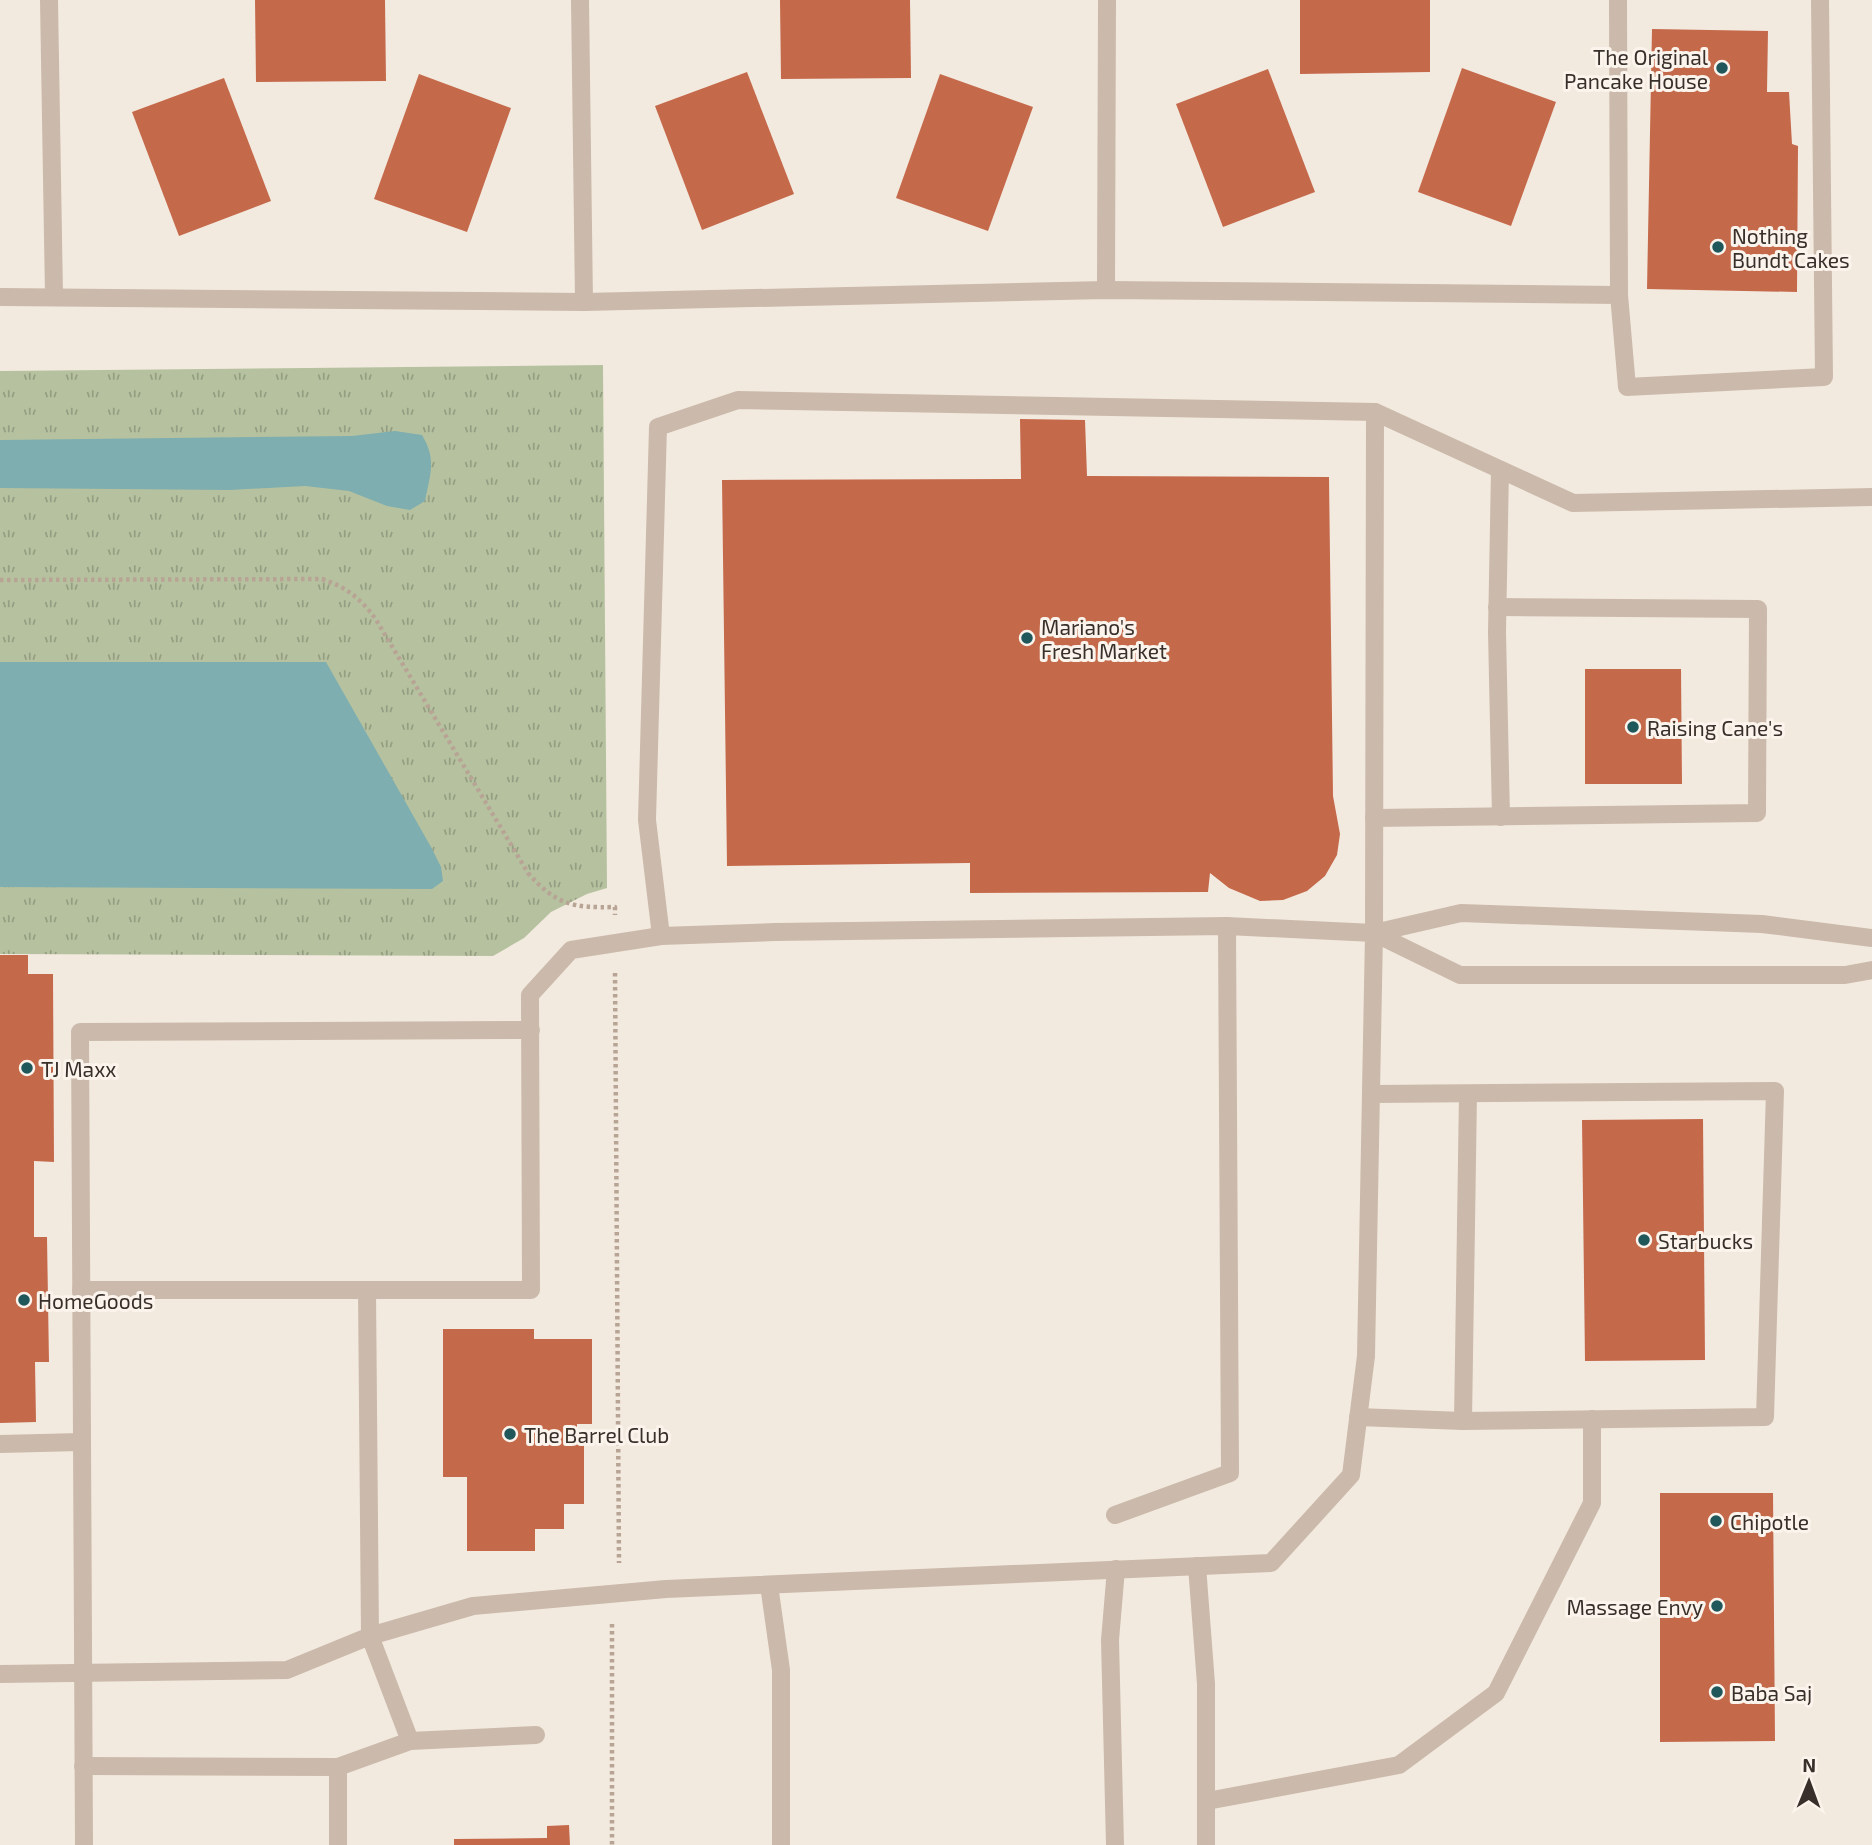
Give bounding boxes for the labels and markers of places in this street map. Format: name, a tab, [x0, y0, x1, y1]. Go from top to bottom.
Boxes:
place label: The Original Pancake House	[1564, 44, 1709, 93]
marker: The Original Pancake House	[1714, 60, 1730, 76]
place label: Nothing Bundt Cakes	[1732, 223, 1850, 272]
marker: Nothing Bundt Cakes	[1710, 239, 1726, 255]
place label: Mariano's Fresh Market	[1041, 614, 1167, 663]
marker: Mariano's Fresh Market	[1019, 630, 1035, 646]
place label: Raising Cane's	[1647, 715, 1783, 740]
marker: Raising Cane's	[1625, 719, 1641, 735]
place label: TJ Maxx	[41, 1056, 116, 1081]
marker: TJ Maxx	[19, 1060, 35, 1076]
place label: Starbucks	[1658, 1228, 1753, 1253]
marker: Starbucks	[1636, 1232, 1652, 1248]
place label: HomeGoods	[38, 1288, 153, 1313]
marker: HomeGoods	[16, 1292, 32, 1308]
place label: The Barrel Club	[524, 1422, 669, 1447]
marker: The Barrel Club	[502, 1426, 518, 1442]
place label: Chipotle	[1730, 1509, 1809, 1534]
marker: Chipotle	[1708, 1513, 1724, 1529]
place label: Massage Envy	[1566, 1594, 1703, 1619]
marker: Massage Envy	[1709, 1598, 1725, 1614]
place label: Baba Saj	[1731, 1680, 1812, 1706]
marker: Baba Saj	[1709, 1684, 1725, 1700]

